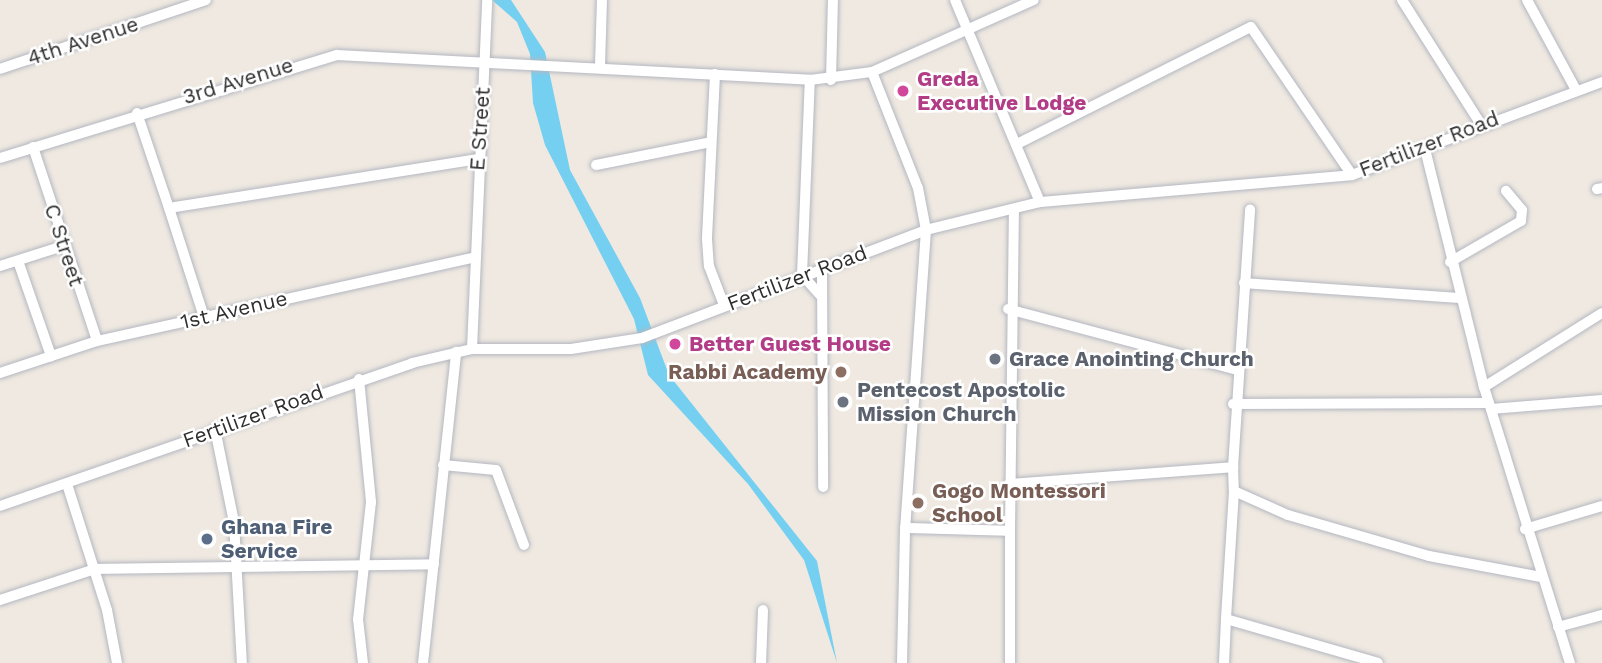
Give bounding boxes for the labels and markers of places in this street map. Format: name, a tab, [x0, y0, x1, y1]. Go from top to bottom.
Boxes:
place label: Greda Executive Lodge	[917, 66, 1086, 116]
marker: Greda Executive Lodge	[895, 83, 911, 99]
place label: Better Guest House	[689, 331, 891, 357]
marker: Better Guest House	[667, 336, 683, 352]
place label: Grace Anointing Church	[1009, 346, 1254, 372]
marker: Grace Anointing Church	[987, 351, 1003, 367]
place label: Rabbi Academy	[668, 359, 827, 385]
marker: Rabbi Academy	[833, 364, 849, 380]
place label: Pentecost Apostolic Mission Church	[857, 377, 1066, 427]
marker: Pentecost Apostolic Mission Church	[835, 394, 851, 410]
place label: Gogo Montessori School	[932, 478, 1106, 528]
marker: Gogo Montessori School	[910, 495, 926, 511]
place label: Ghana Fire Service	[221, 514, 333, 564]
marker: Ghana Fire Service	[199, 531, 215, 547]

